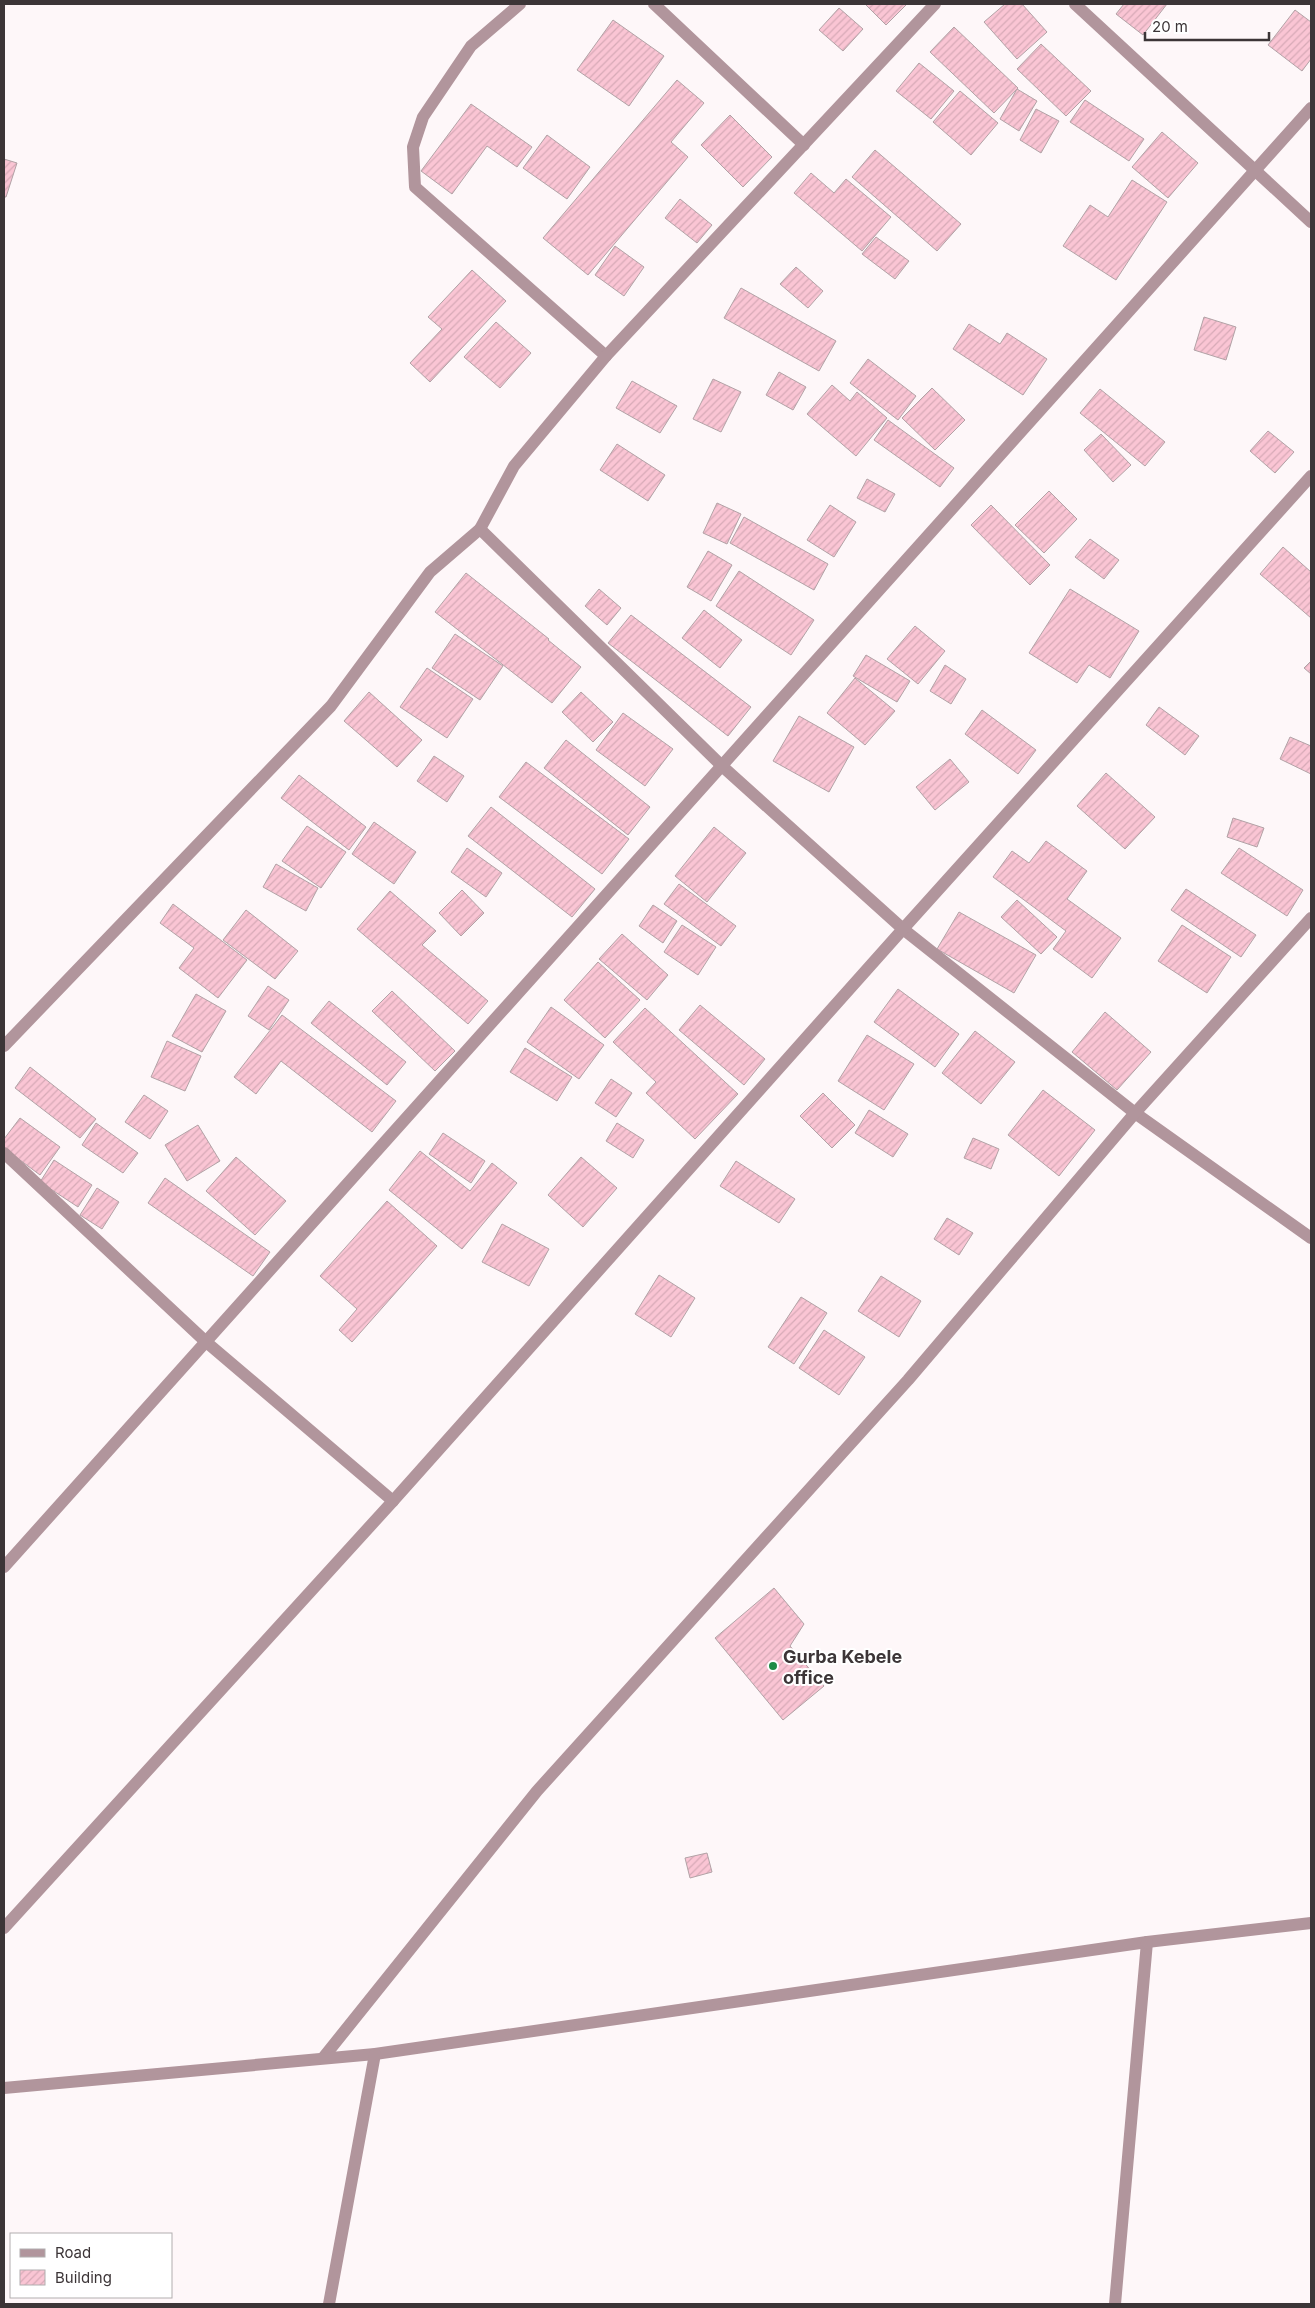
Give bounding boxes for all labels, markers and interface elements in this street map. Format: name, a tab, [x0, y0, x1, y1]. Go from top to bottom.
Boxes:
scale bar	[1145, 10, 1269, 42]
text: 20 m	[1152, 17, 1188, 36]
place label: Gurba Kebele office	[783, 1646, 902, 1688]
marker: Gurba Kebele office	[767, 1660, 779, 1672]
legend	[10, 2233, 172, 2298]
text: Road	[55, 2243, 91, 2262]
text: Building	[55, 2268, 112, 2287]

